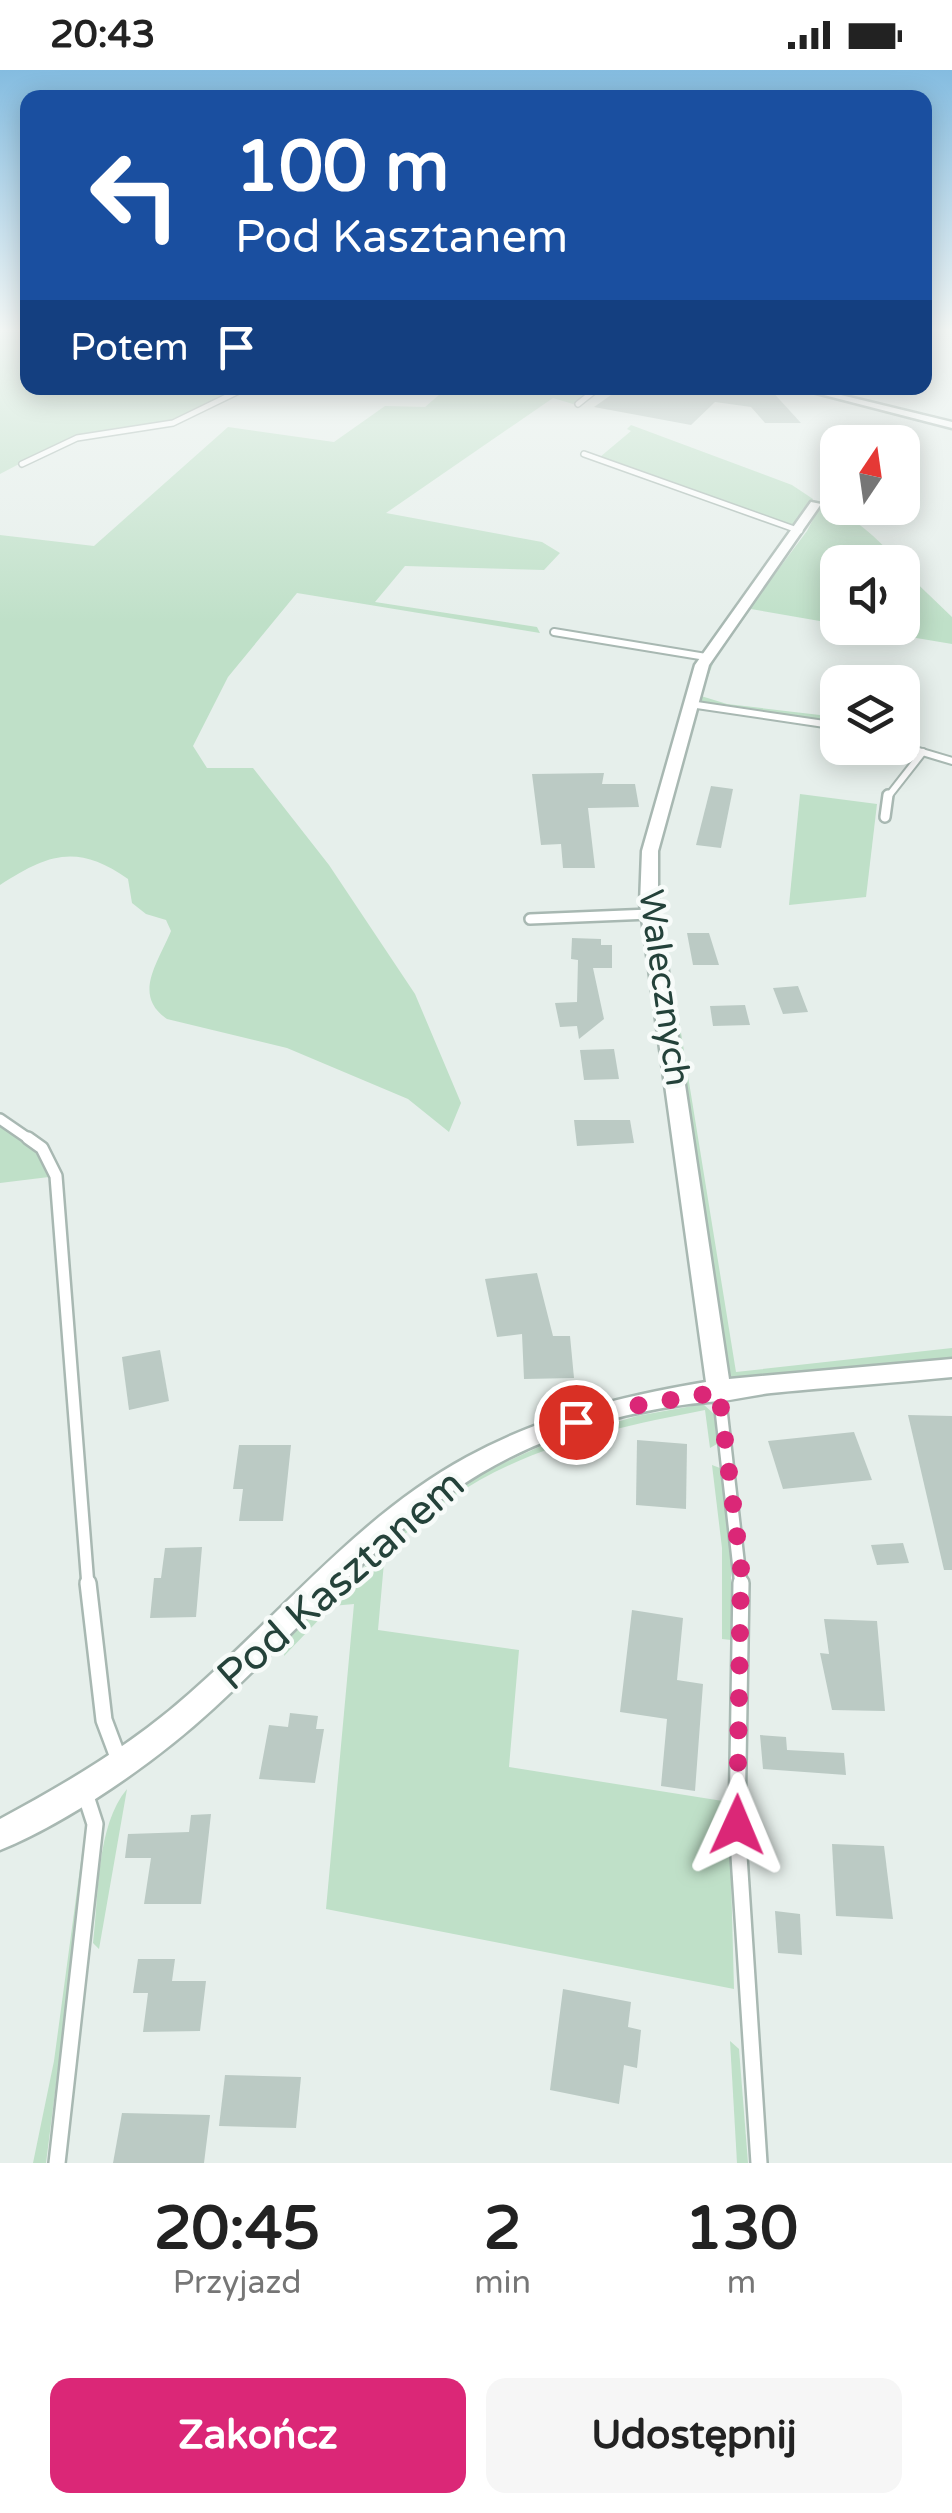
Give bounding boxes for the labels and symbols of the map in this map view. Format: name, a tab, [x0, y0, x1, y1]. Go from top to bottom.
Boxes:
north arrow	[820, 425, 920, 525]
street label: Walecznych	[629, 887, 699, 1089]
pin	[534, 1380, 619, 1465]
street label: Pod Kasztanem	[207, 1459, 475, 1701]
position arrow	[685, 1773, 789, 1877]

